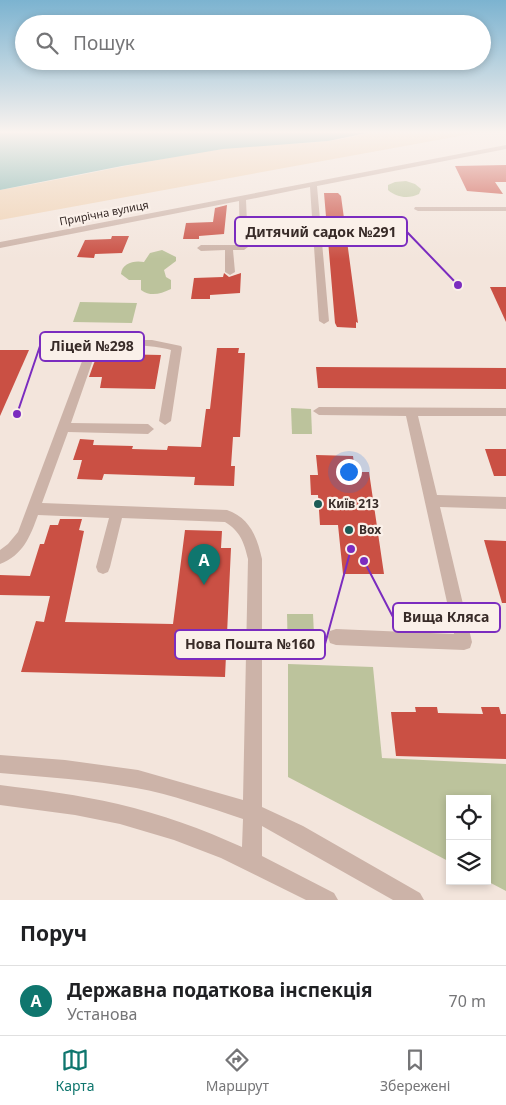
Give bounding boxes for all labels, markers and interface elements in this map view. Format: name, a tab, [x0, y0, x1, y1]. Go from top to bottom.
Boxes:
search box	[15, 15, 491, 70]
icon: search	[33, 29, 61, 57]
text: Пошук	[73, 30, 135, 56]
street label: Прирічна вулиця	[58, 196, 150, 229]
callout: Дитячий садок №291	[235, 217, 407, 246]
text: Дитячий садок №291	[245, 222, 397, 241]
callout: Ліцей №298	[40, 332, 144, 361]
text: Ліцей №298	[50, 336, 134, 355]
your location	[336, 459, 362, 485]
place label: Київ 213	[328, 495, 379, 512]
marker: Київ 213	[312, 498, 324, 510]
place label: Box	[359, 521, 381, 538]
marker: Box	[343, 524, 355, 536]
pin: A	[188, 544, 220, 585]
callout: Вища Кляса	[393, 603, 500, 632]
text: Вища Кляса	[403, 607, 489, 626]
callout: Нова Пошта №160	[175, 630, 325, 659]
text: Нова Пошта №160	[185, 634, 315, 653]
map controls	[446, 795, 491, 885]
button: locate	[446, 795, 491, 840]
button: layers	[446, 840, 491, 885]
text: Поруч	[20, 919, 87, 947]
text: Державна податкова інспекція	[67, 977, 373, 1003]
text: A	[30, 990, 42, 1012]
text: 70 m	[449, 990, 486, 1012]
text: Установа	[67, 1003, 137, 1025]
tab: Карта	[56, 1046, 95, 1095]
tab: Маршрут	[206, 1046, 269, 1095]
tab: Збережені	[380, 1046, 450, 1095]

